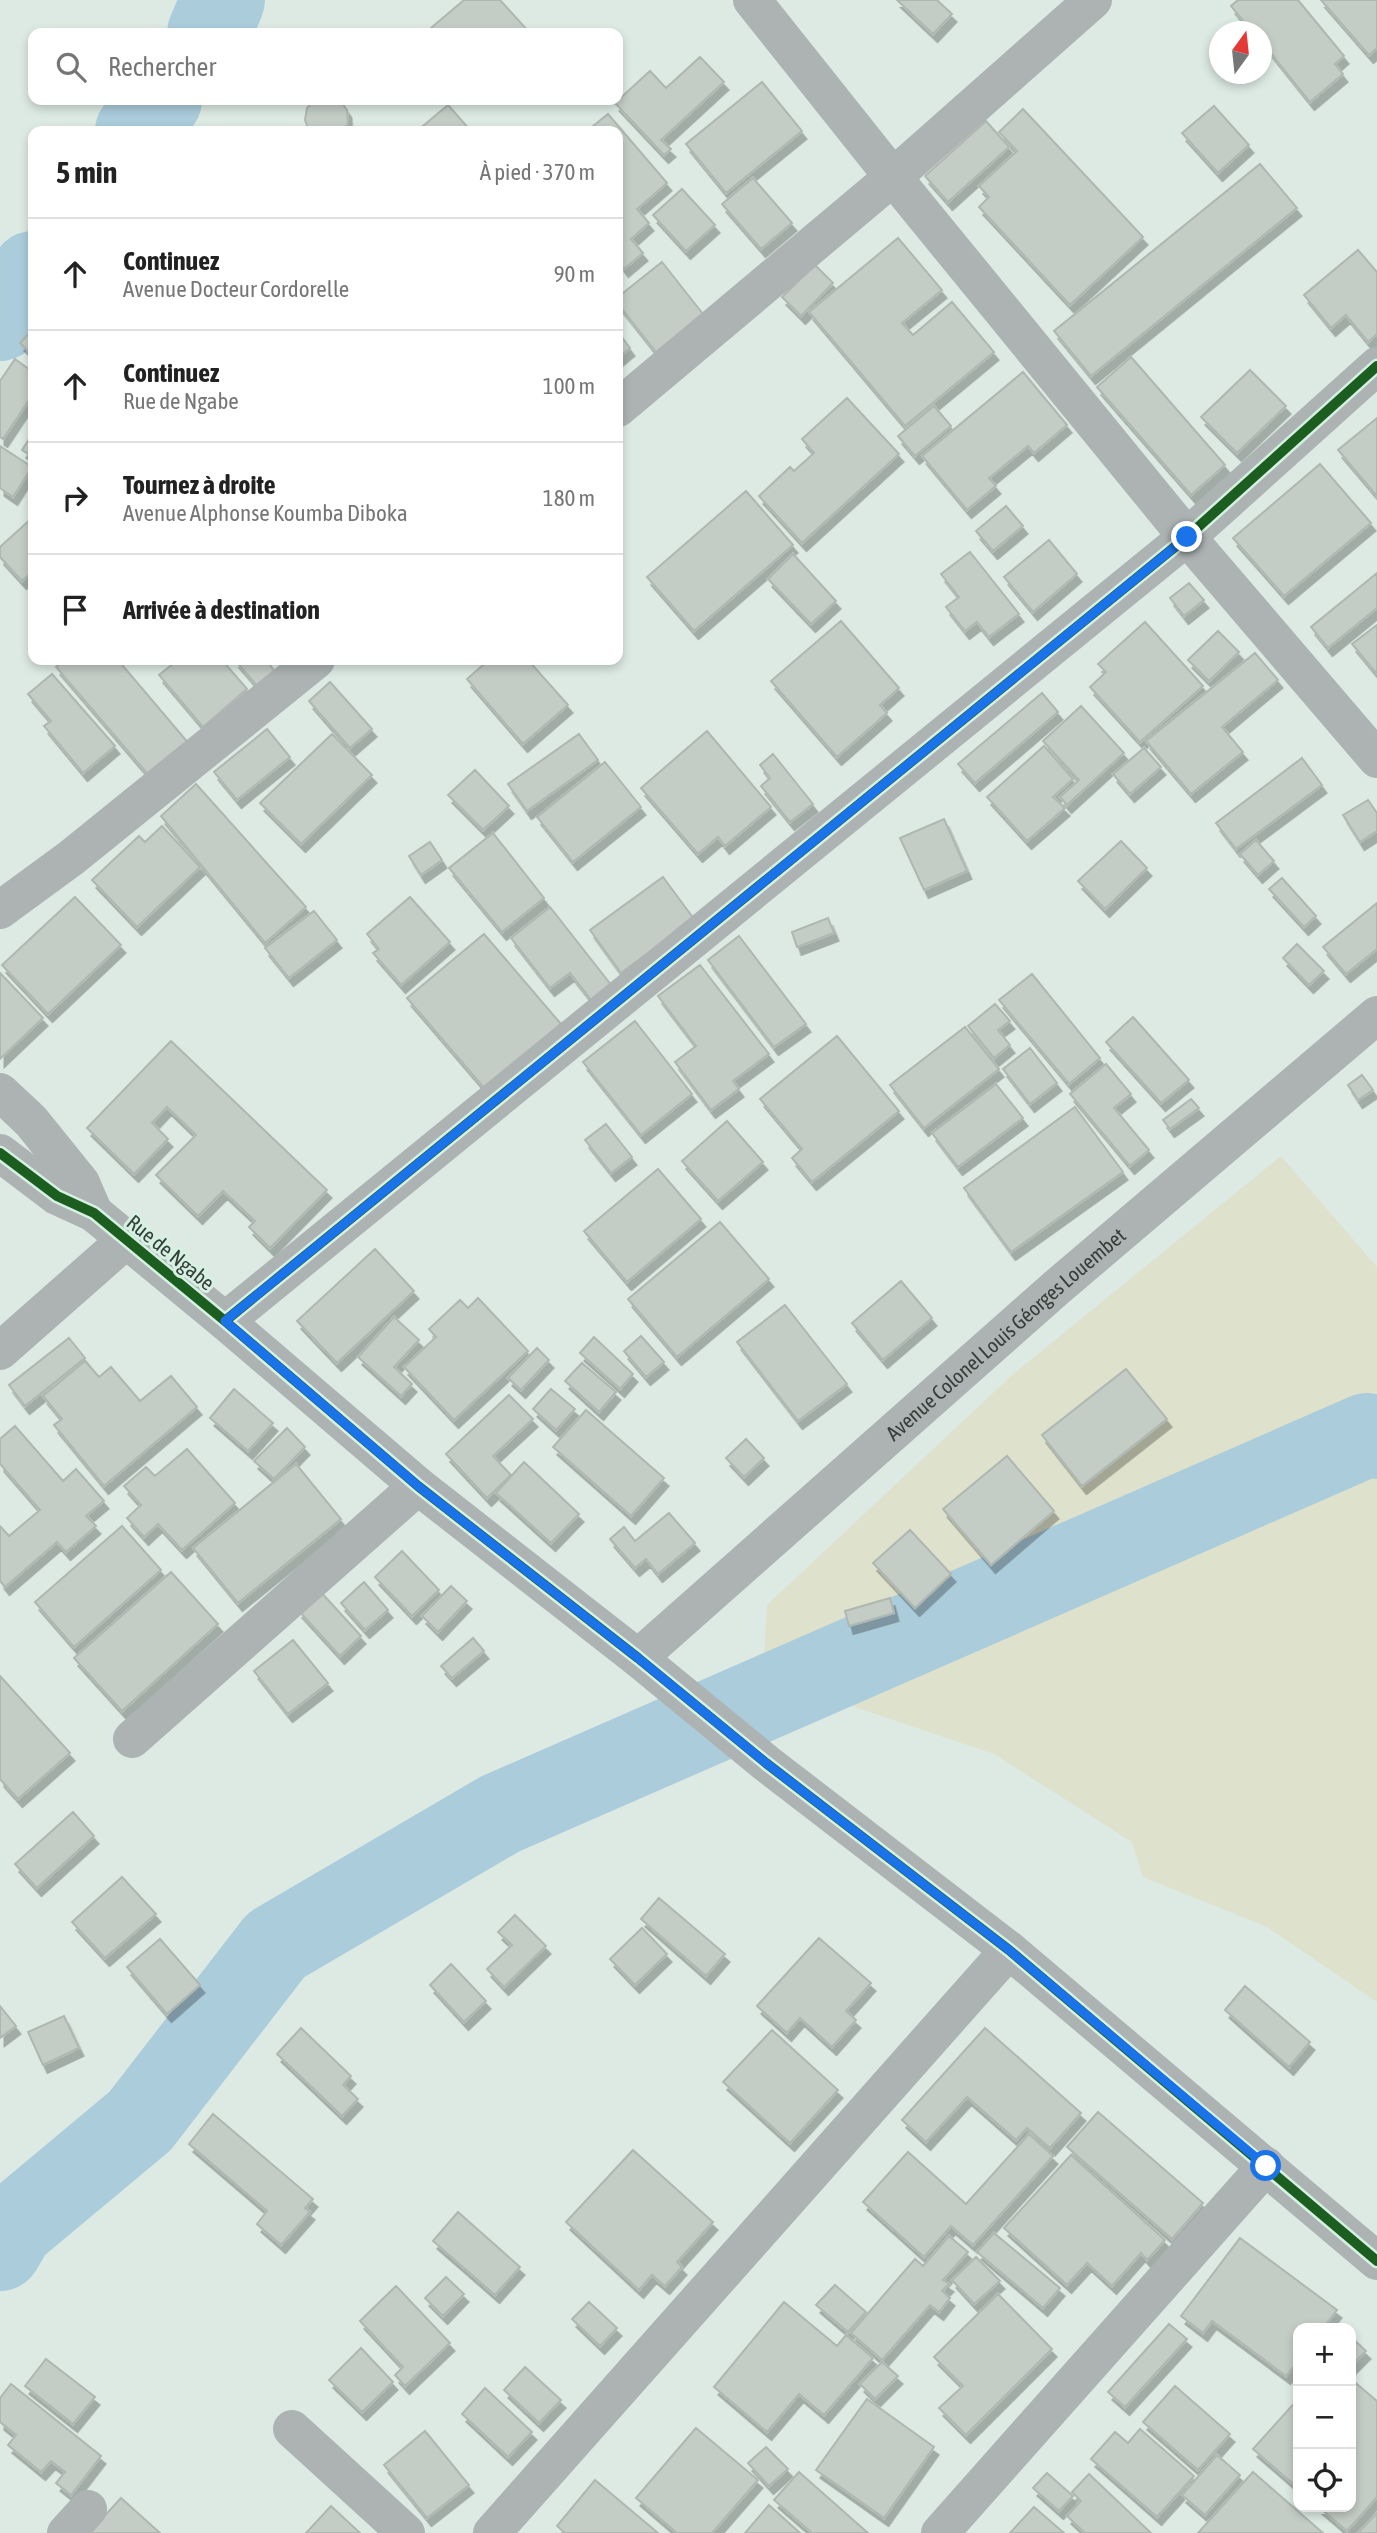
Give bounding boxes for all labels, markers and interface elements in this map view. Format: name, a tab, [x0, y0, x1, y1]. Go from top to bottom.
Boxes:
north arrow	[1209, 21, 1272, 84]
search box	[28, 28, 623, 105]
icon: search	[52, 48, 90, 86]
text: Rechercher	[108, 52, 216, 82]
text: 5 min	[56, 155, 117, 189]
text: À pied · 370 m	[480, 159, 595, 185]
text: Continuez	[123, 246, 219, 276]
icon: ahead	[56, 255, 94, 293]
text: 90 m	[554, 261, 595, 287]
text: Avenue Docteur Cordorelle	[123, 276, 349, 302]
text: Continuez	[123, 358, 219, 388]
icon: ahead	[56, 367, 94, 405]
text: 100 m	[543, 373, 595, 399]
text: Rue de Ngabe	[123, 388, 239, 414]
text: Tournez à droite	[123, 470, 276, 500]
icon: right	[56, 479, 94, 517]
text: 180 m	[543, 485, 595, 511]
text: Avenue Alphonse Koumba Diboka	[123, 500, 408, 526]
route end	[1171, 521, 1202, 552]
icon: arrive	[56, 591, 94, 629]
text: Arrivée à destination	[123, 595, 320, 625]
street label: Rue de Ngabe	[122, 1209, 220, 1295]
street label: Avenue Colonel Louis Géorges Louembet	[881, 1223, 1130, 1445]
route start	[1250, 2150, 1281, 2181]
map controls	[1293, 2323, 1356, 2512]
button: +	[1293, 2323, 1356, 2386]
button: −	[1293, 2386, 1356, 2449]
button: locate	[1293, 2449, 1356, 2512]

